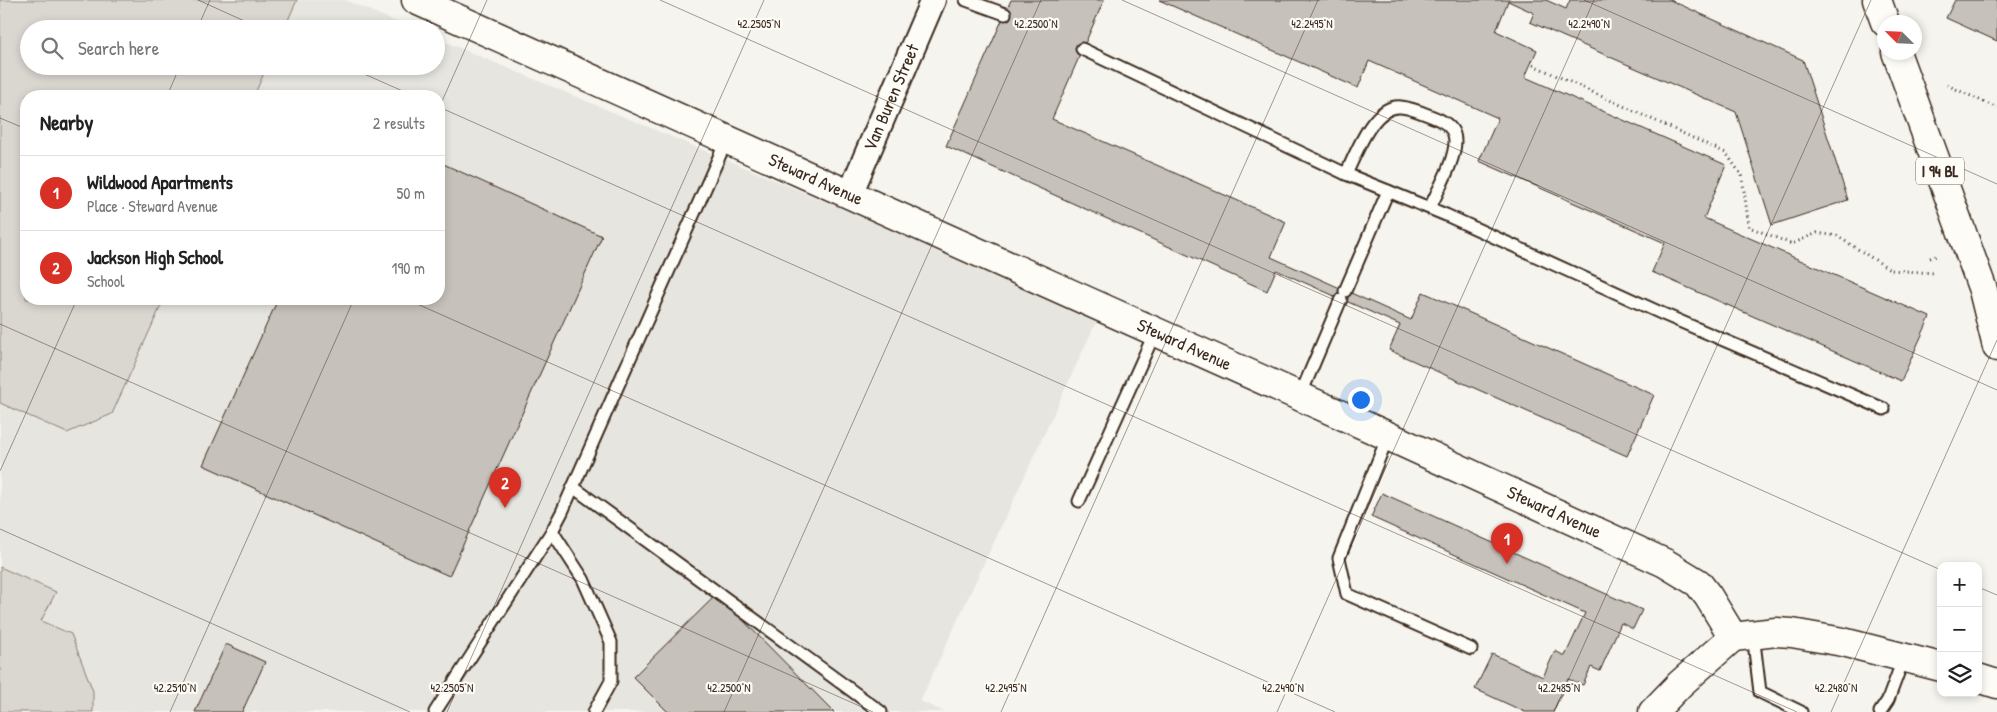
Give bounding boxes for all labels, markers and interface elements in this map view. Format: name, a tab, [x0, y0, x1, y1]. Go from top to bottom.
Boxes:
text: 42.2505°N	[738, 15, 781, 32]
text: 42.2500°N	[1014, 15, 1058, 32]
text: 42.2495°N	[1291, 15, 1333, 32]
text: 42.2490°N	[1568, 15, 1610, 32]
north arrow	[1877, 15, 1922, 60]
search box	[20, 20, 445, 75]
icon: search	[38, 34, 66, 62]
text: Search here	[78, 35, 159, 61]
street label: Van Buren Street	[857, 39, 925, 155]
text: Nearby	[40, 108, 93, 137]
text: 2 results	[373, 112, 425, 134]
street label: Steward Avenue	[765, 147, 867, 211]
road number: I 94 BL	[1916, 158, 1964, 185]
text: Wildwood Apartments	[87, 169, 233, 195]
text: 1	[53, 182, 59, 204]
text: 50 m	[397, 182, 425, 204]
text: Place · Steward Avenue	[87, 195, 218, 217]
text: Jackson High School	[87, 244, 223, 270]
text: 2	[52, 257, 60, 279]
text: 190 m	[392, 257, 425, 279]
text: School	[87, 270, 124, 292]
street label: Steward Avenue	[1133, 312, 1236, 376]
your location	[1348, 387, 1374, 413]
pin: 2	[489, 467, 521, 508]
street label: Steward Avenue	[1503, 479, 1605, 544]
pin: 1	[1491, 523, 1523, 564]
map controls	[1937, 562, 1982, 697]
button: +	[1937, 562, 1982, 607]
button: −	[1937, 607, 1982, 652]
button: layers	[1937, 652, 1982, 697]
text: 42.2510°N	[154, 679, 196, 696]
text: 42.2505°N	[431, 679, 474, 696]
text: 42.2500°N	[707, 679, 751, 696]
text: 42.2495°N	[985, 679, 1027, 696]
text: 42.2490°N	[1262, 679, 1304, 696]
text: 42.2485°N	[1538, 679, 1580, 696]
text: 42.2480°N	[1815, 679, 1857, 696]

